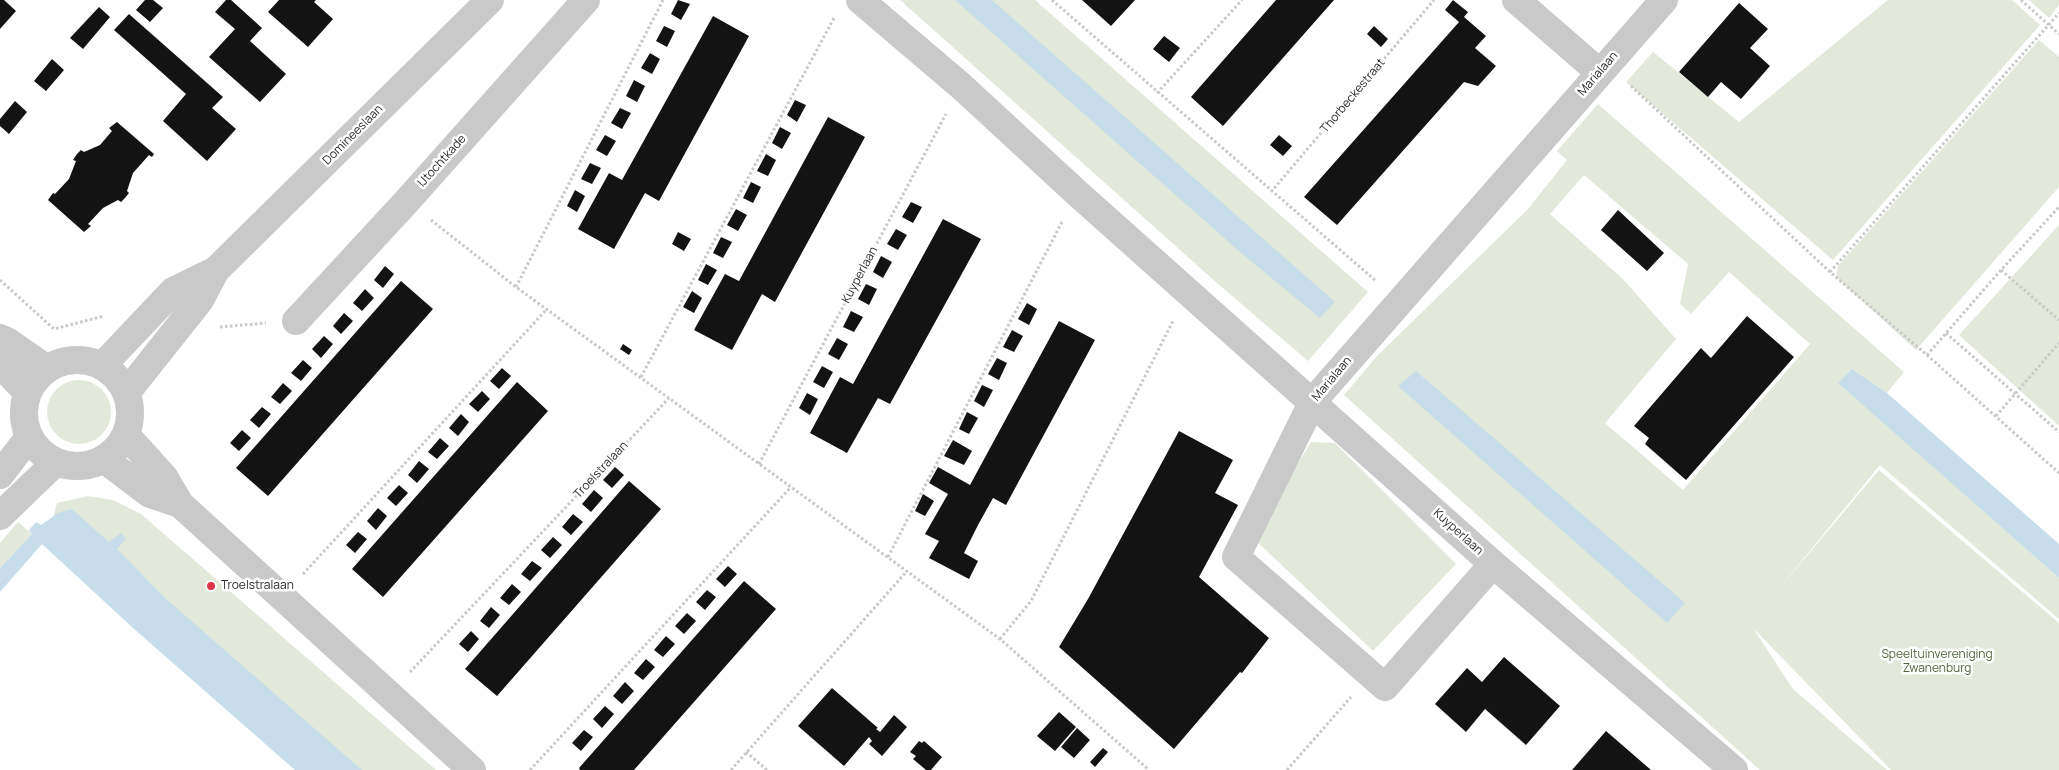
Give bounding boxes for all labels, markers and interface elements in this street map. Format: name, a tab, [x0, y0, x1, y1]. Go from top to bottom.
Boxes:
street label: Marialaan	[1575, 49, 1621, 99]
street label: Thorbeckestraat	[1318, 56, 1388, 136]
street label: Domineeslaan	[320, 102, 386, 168]
street label: IJtochtkade	[415, 132, 469, 190]
street label: Kuyperlaan	[839, 244, 881, 306]
street label: Marialaan	[1309, 354, 1355, 404]
street label: Troelstralaan	[571, 438, 631, 502]
street label: Kuyperlaan	[1430, 506, 1486, 558]
place label: Troelstralaan	[221, 579, 294, 593]
marker: Troelstralaan	[205, 580, 217, 592]
park label: Speeltuinvereniging Zwanenburg	[1881, 648, 1993, 676]

